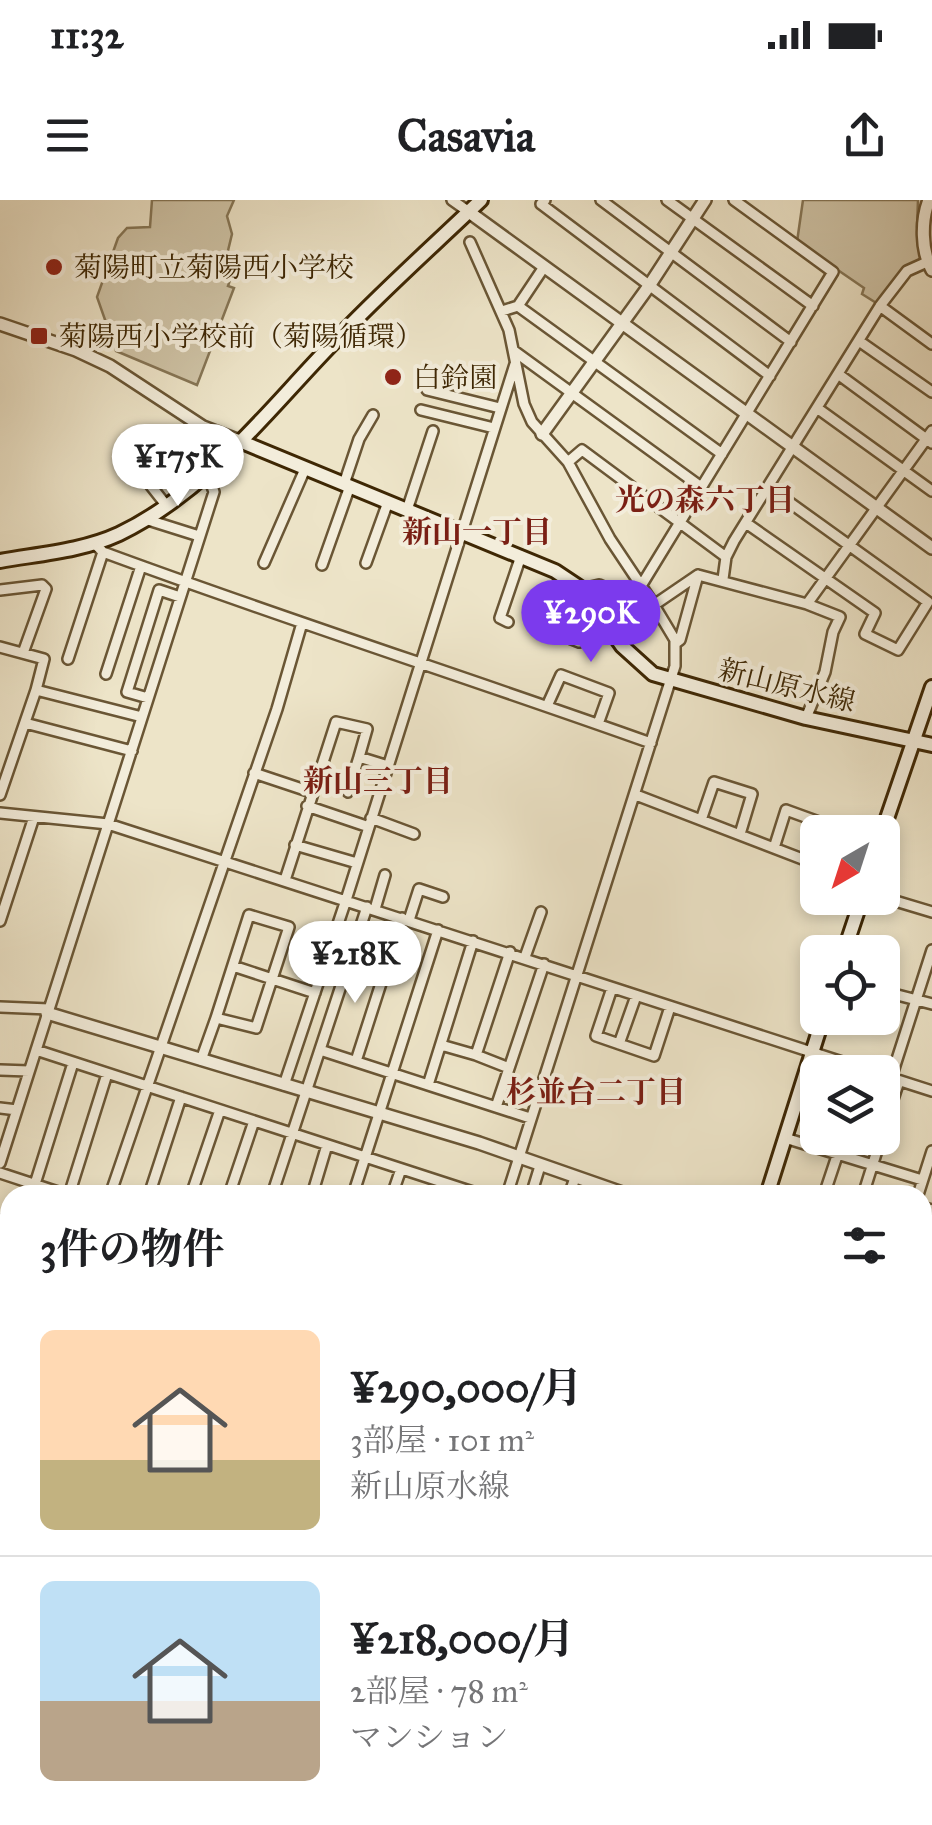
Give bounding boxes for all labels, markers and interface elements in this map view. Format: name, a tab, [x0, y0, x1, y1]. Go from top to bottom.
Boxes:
text: 11:32	[50, 12, 124, 58]
icon: menu	[40, 108, 95, 163]
text: Casavia	[397, 108, 535, 163]
icon: share	[837, 108, 892, 163]
place label: 菊陽町立菊陽西小学校	[74, 250, 354, 285]
marker: 菊陽町立菊陽西小学校	[43, 256, 65, 278]
place label: 菊陽西小学校前（菊陽循環）	[59, 319, 423, 354]
marker: 菊陽西小学校前（菊陽循環）	[28, 325, 50, 347]
place label: 白鈴園	[413, 360, 497, 395]
marker: 白鈴園	[382, 366, 404, 388]
pin: ¥175K	[108, 424, 248, 509]
text: ¥175K	[134, 437, 222, 476]
district label: 光の森六丁目	[615, 482, 795, 518]
district label: 新山一丁目	[402, 514, 552, 550]
pin: ¥290K	[521, 580, 661, 665]
text: ¥290K	[543, 593, 639, 632]
street label: 新山原水線	[715, 652, 859, 719]
district label: 新山三丁目	[303, 763, 453, 799]
north arrow	[800, 815, 900, 915]
map controls	[800, 815, 900, 1155]
pin: ¥218K	[285, 921, 425, 1006]
text: ¥218K	[310, 934, 400, 973]
button: locate	[800, 935, 900, 1035]
button: layers	[800, 1055, 900, 1155]
district label: 杉並台二丁目	[506, 1074, 686, 1110]
icon: filters	[837, 1218, 892, 1273]
text: 3件の物件	[40, 1223, 225, 1275]
text: ¥290,000/月	[350, 1362, 583, 1414]
icon: home	[120, 1370, 240, 1490]
text: 3部屋 · 101 m²	[350, 1421, 534, 1460]
text: 新山原水線	[350, 1467, 510, 1506]
text: ¥218,000/月	[350, 1613, 575, 1665]
icon: home	[120, 1621, 240, 1741]
text: 2部屋 · 78 m²	[350, 1672, 528, 1711]
text: マンション	[350, 1718, 509, 1757]

